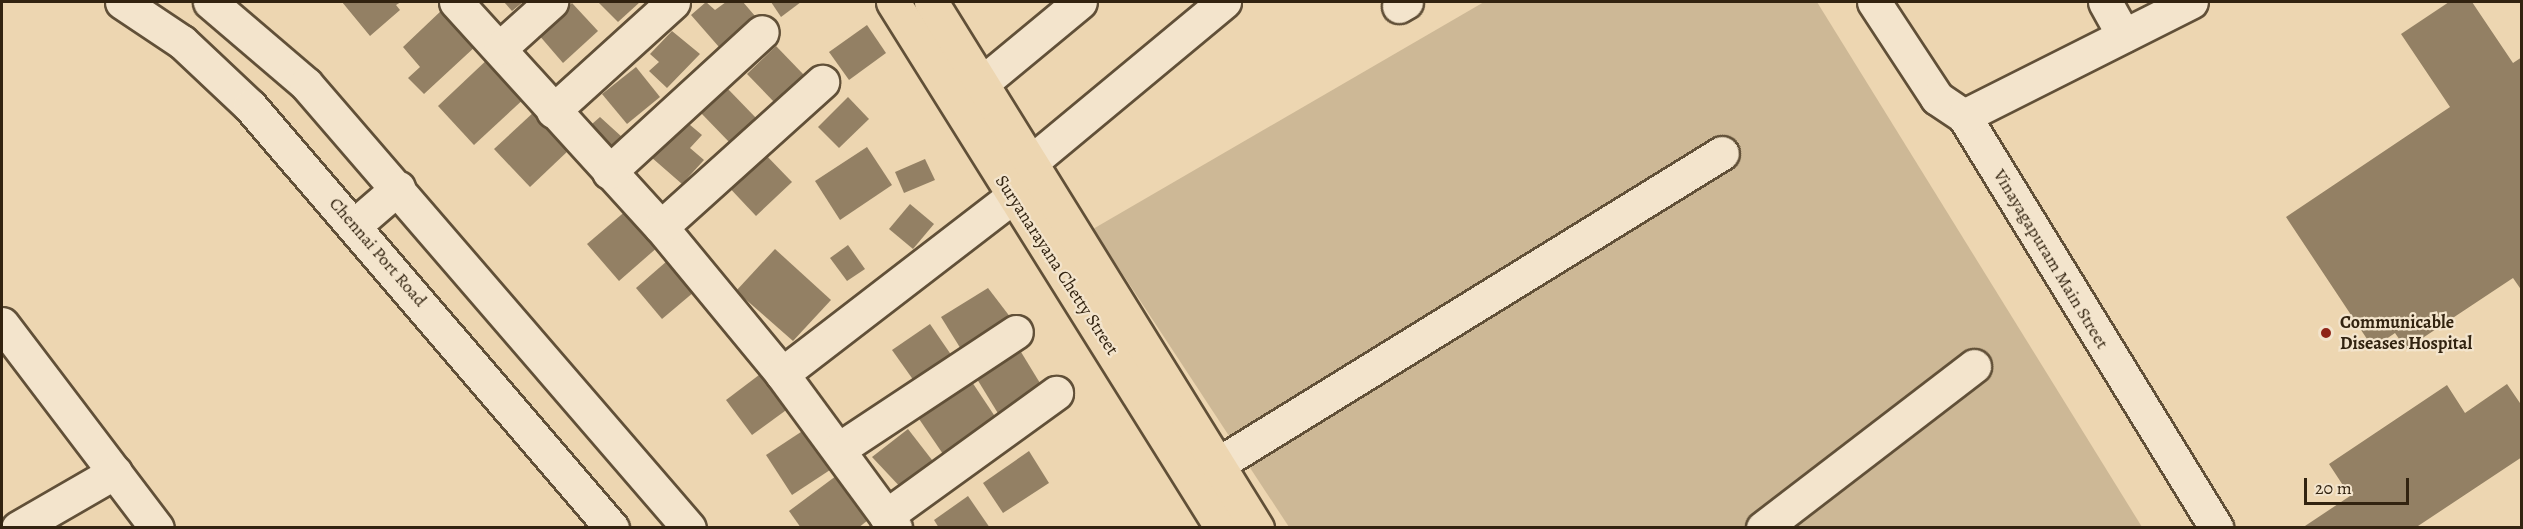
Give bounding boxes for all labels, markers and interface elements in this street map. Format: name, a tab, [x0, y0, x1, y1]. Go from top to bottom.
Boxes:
street label: Vinayagapuram Main Street	[1989, 165, 2113, 353]
street label: Suryanarayana Chetty Street	[991, 171, 1123, 359]
street label: Chennai Port Road	[325, 193, 431, 311]
place label: Communicable Diseases Hospital	[2340, 312, 2472, 354]
marker: Communicable Diseases Hospital	[2317, 324, 2335, 342]
scale bar	[2307, 466, 2412, 504]
text: 20 m	[2315, 476, 2352, 500]

